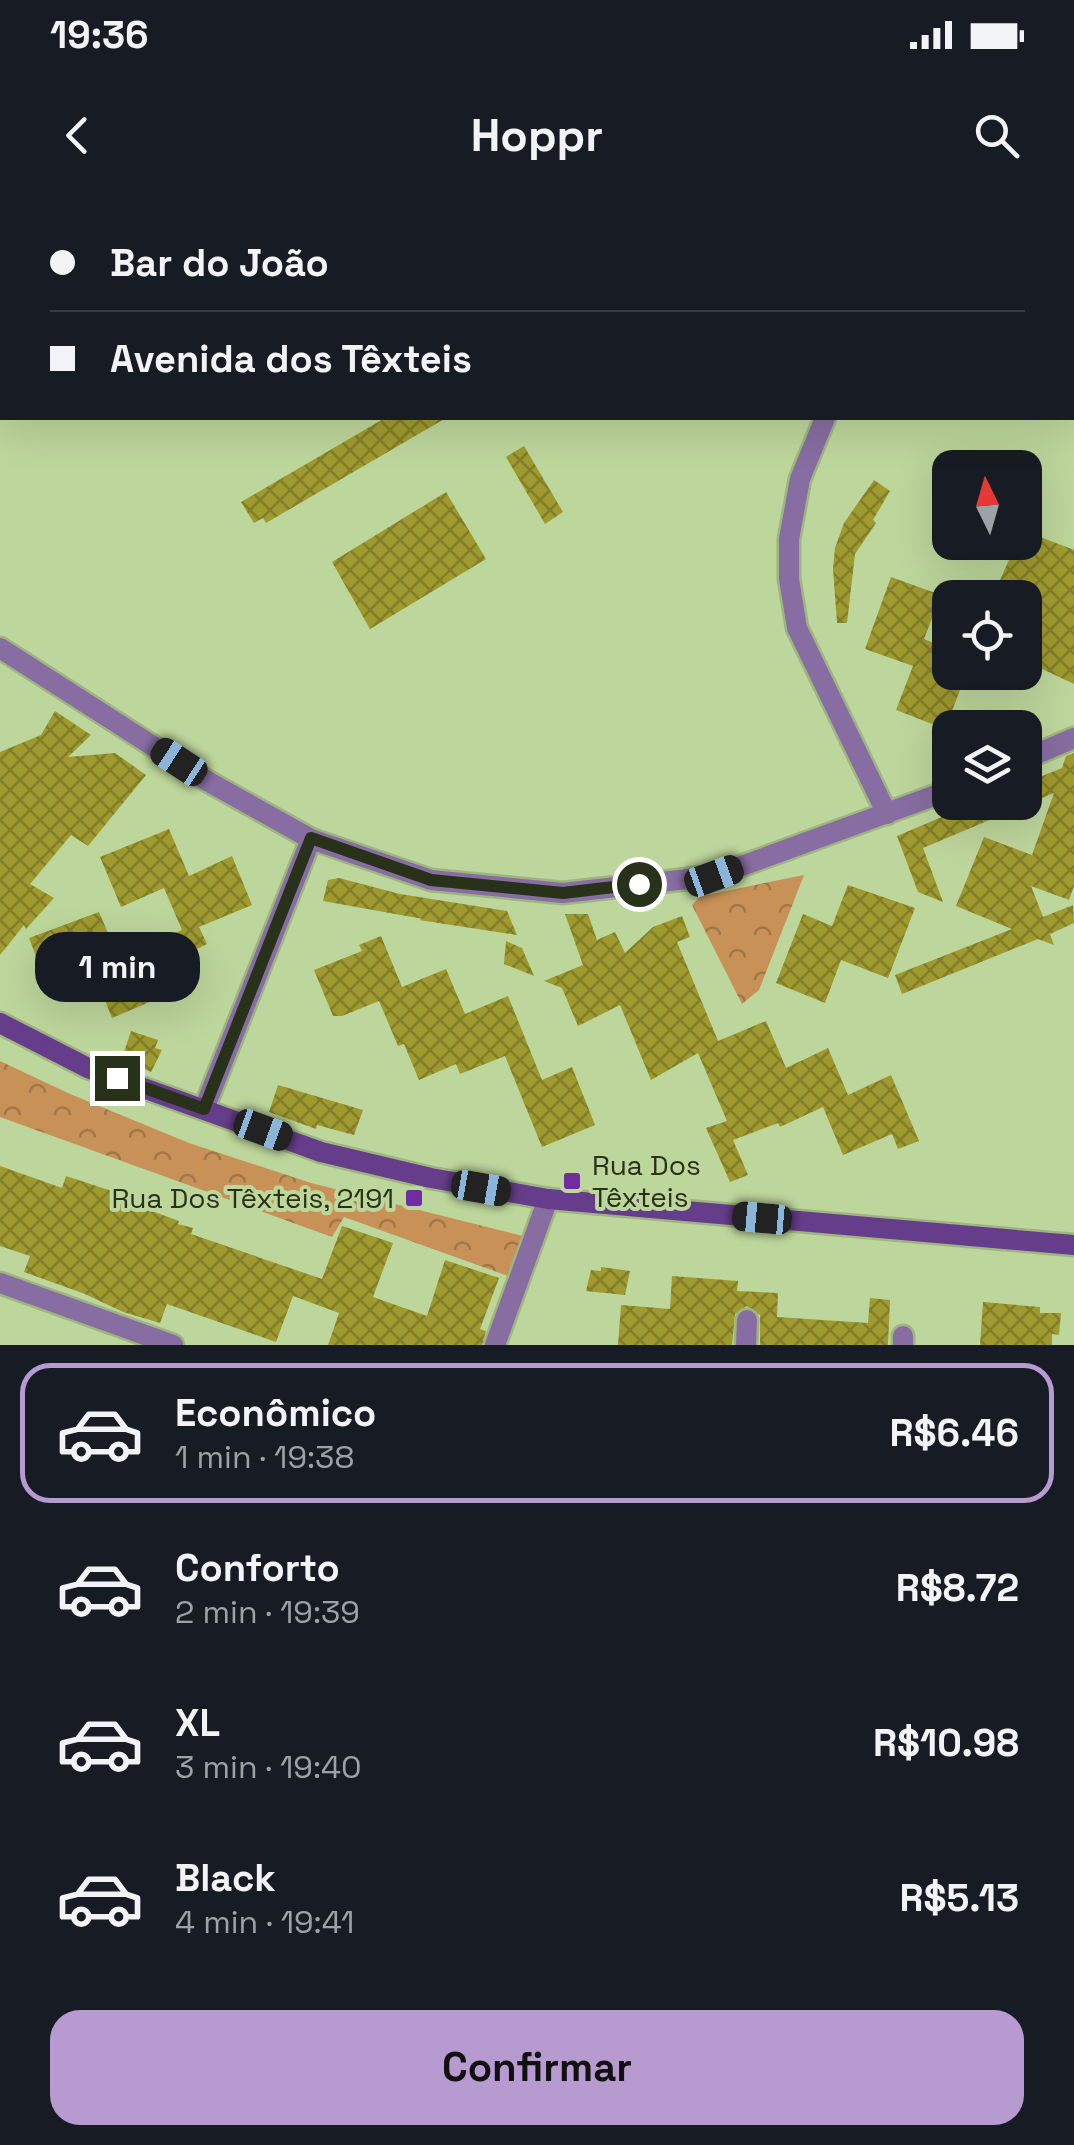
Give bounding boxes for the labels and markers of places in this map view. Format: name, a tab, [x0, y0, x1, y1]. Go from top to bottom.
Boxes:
place label: Rua Dos Têxteis	[592, 1147, 701, 1215]
marker: Rua Dos Têxteis	[561, 1170, 583, 1192]
place label: Rua Dos Têxteis, 2191	[112, 1180, 394, 1216]
marker: Rua Dos Têxteis, 2191	[403, 1187, 425, 1209]

